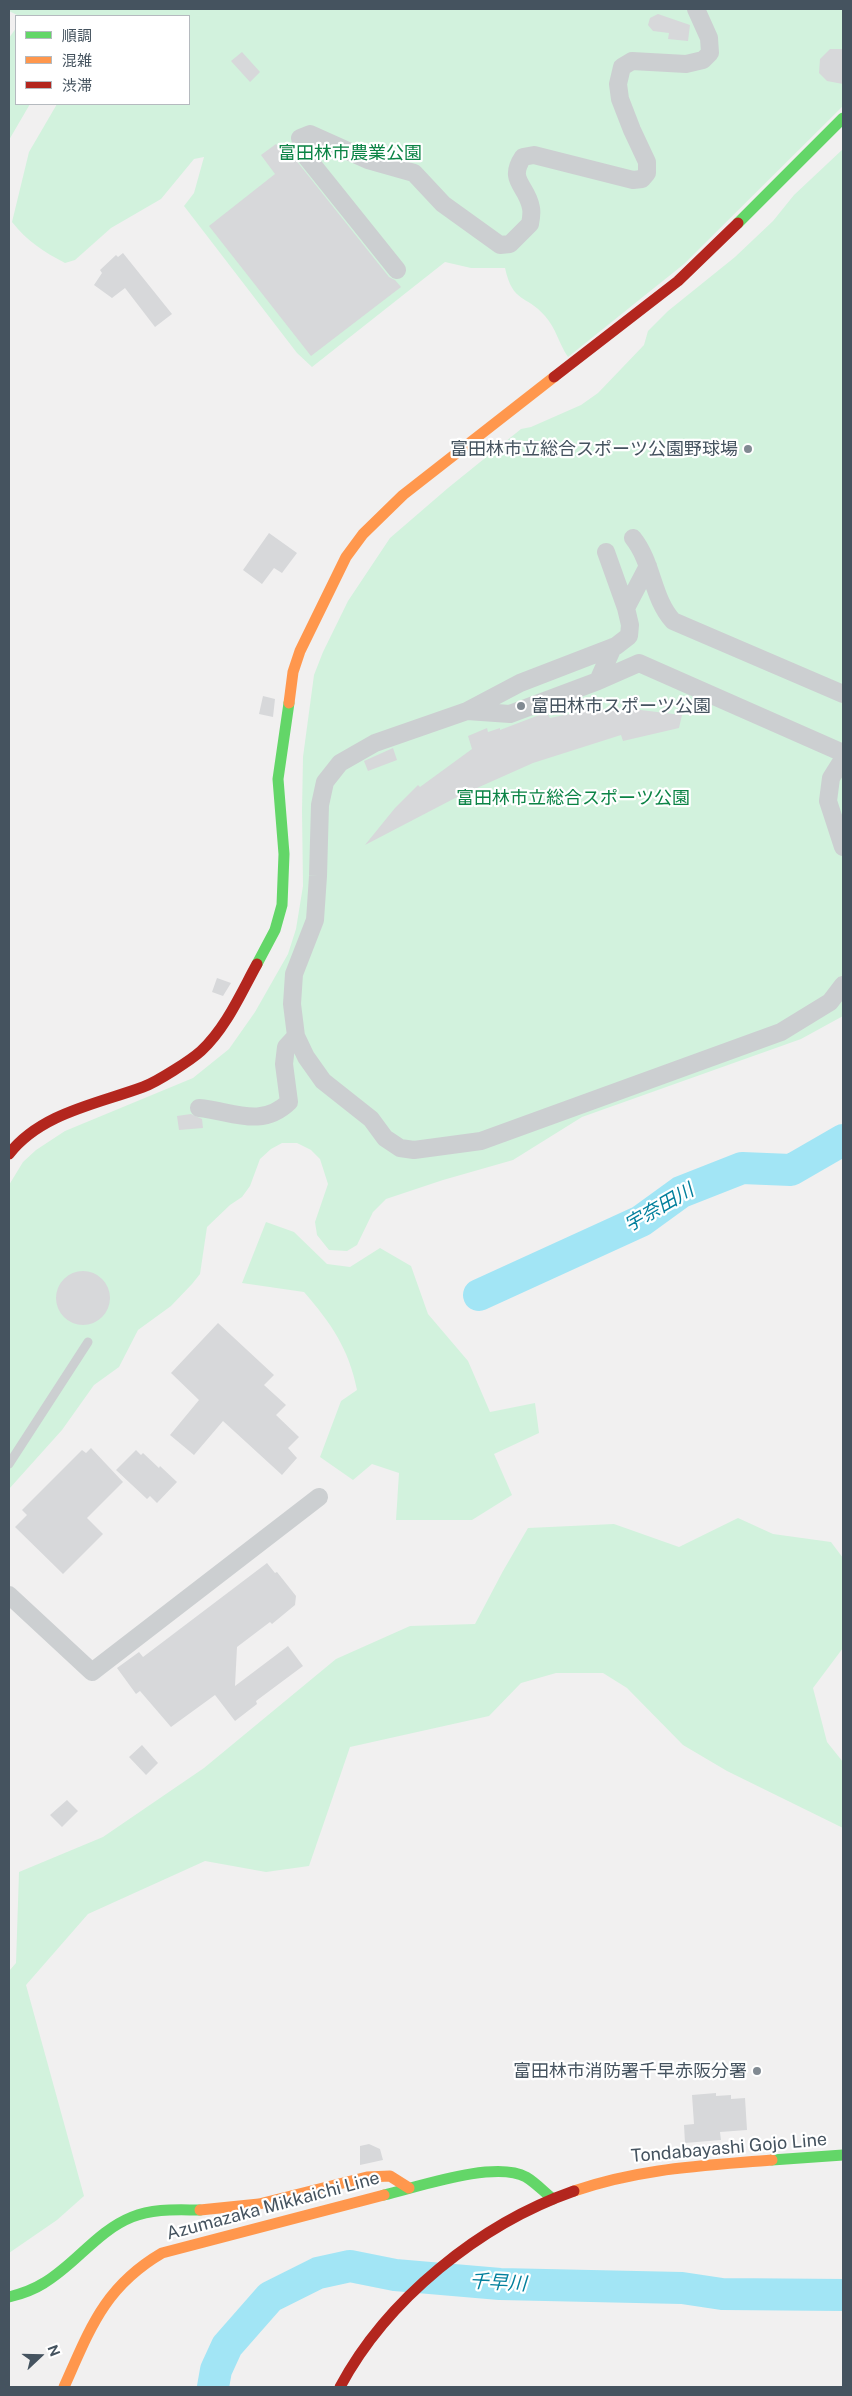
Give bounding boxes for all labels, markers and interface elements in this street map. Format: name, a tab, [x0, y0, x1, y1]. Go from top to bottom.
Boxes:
legend	[15, 15, 190, 105]
text: 順調	[62, 27, 92, 44]
text: 混雑	[62, 52, 92, 69]
text: 渋滞	[62, 77, 92, 94]
park label: 富田林市農業公園	[278, 142, 422, 164]
place label: 富田林市立総合スポーツ公園野球場	[450, 438, 738, 460]
marker: 富田林市立総合スポーツ公園野球場	[742, 443, 754, 455]
place label: 富田林市スポーツ公園	[531, 695, 711, 717]
marker: 富田林市スポーツ公園	[515, 700, 527, 712]
park label: 富田林市立総合スポーツ公園	[456, 787, 690, 809]
water label: 宇奈田川	[620, 1179, 698, 1237]
place label: 富田林市消防署千早赤阪分署	[513, 2060, 747, 2082]
marker: 富田林市消防署千早赤阪分署	[751, 2065, 763, 2077]
street label: Tondabayashi Gojo Line	[630, 2129, 828, 2167]
street label: Azumazaka Mikkaichi Line	[164, 2167, 382, 2245]
water label: 千早川	[469, 2270, 527, 2296]
north arrow	[15, 2331, 65, 2381]
text: N	[45, 2343, 63, 2359]

